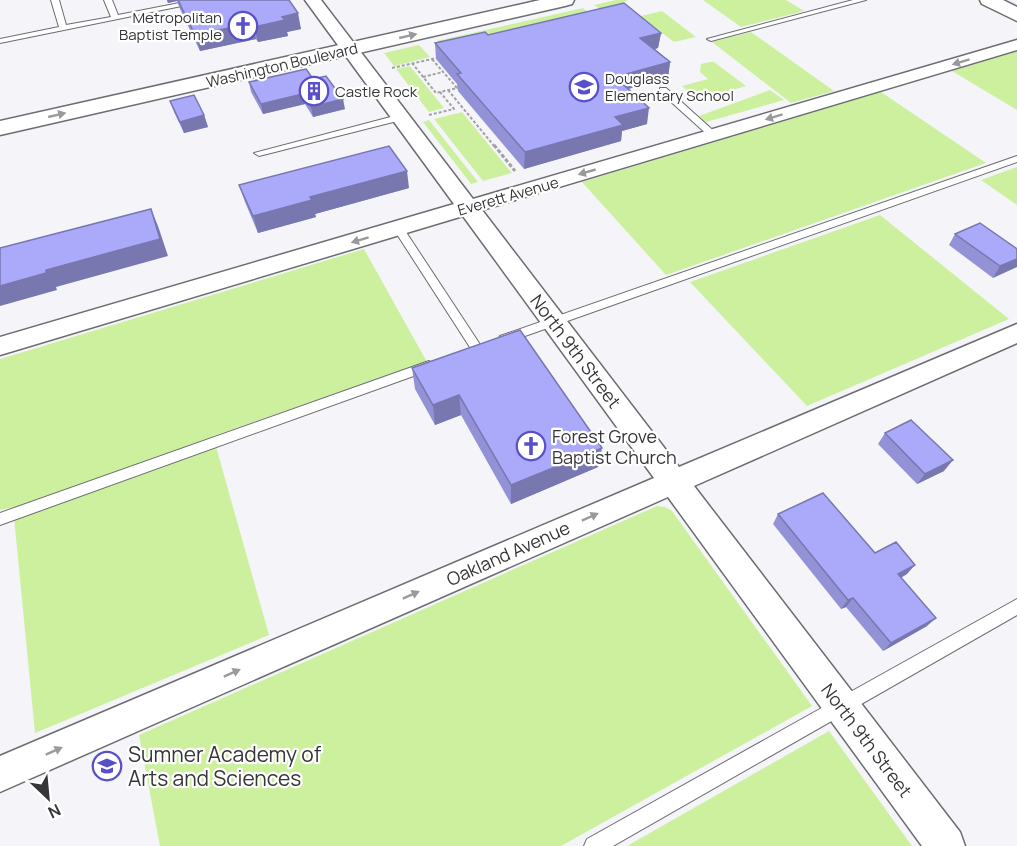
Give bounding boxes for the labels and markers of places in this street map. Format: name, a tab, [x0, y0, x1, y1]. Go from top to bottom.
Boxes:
place label: Metropolitan Baptist Temple	[119, 7, 222, 45]
church icon: Metropolitan Baptist Temple	[227, 10, 259, 42]
place label: Douglass Elementary School	[605, 68, 734, 106]
school or university icon: Douglass Elementary School	[568, 71, 600, 103]
building icon: Castle Rock	[298, 75, 330, 107]
place label: Castle Rock	[335, 81, 418, 102]
place label: Forest Grove Baptist Church	[552, 424, 677, 469]
church icon: Forest Grove Baptist Church	[515, 430, 547, 462]
place label: Sumner Academy of Arts and Sciences	[128, 740, 322, 792]
school or university icon: Sumner Academy of Arts and Sciences	[91, 750, 123, 782]

